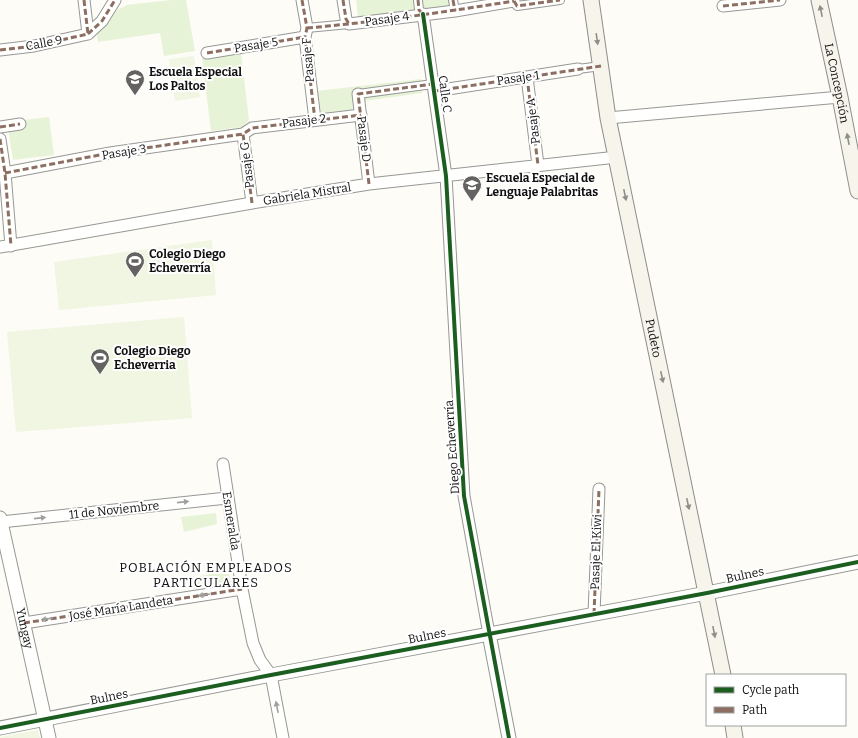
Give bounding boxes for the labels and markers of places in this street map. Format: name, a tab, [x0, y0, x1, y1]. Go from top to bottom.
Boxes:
place label: Escuela Especial Los Paltos	[149, 65, 242, 93]
school or university icon: Escuela Especial Los Paltos	[124, 68, 146, 96]
place label: Escuela Especial de Lenguaje Palabritas	[486, 171, 598, 200]
school or university icon: Escuela Especial de Lenguaje Palabritas	[461, 174, 483, 202]
place label: Colegio Diego Echeverría	[149, 247, 226, 275]
sports icon: Colegio Diego Echeverría	[124, 250, 146, 278]
place label: Colegio Diego Echeverria	[114, 344, 191, 372]
sports icon: Colegio Diego Echeverria	[89, 347, 111, 375]

